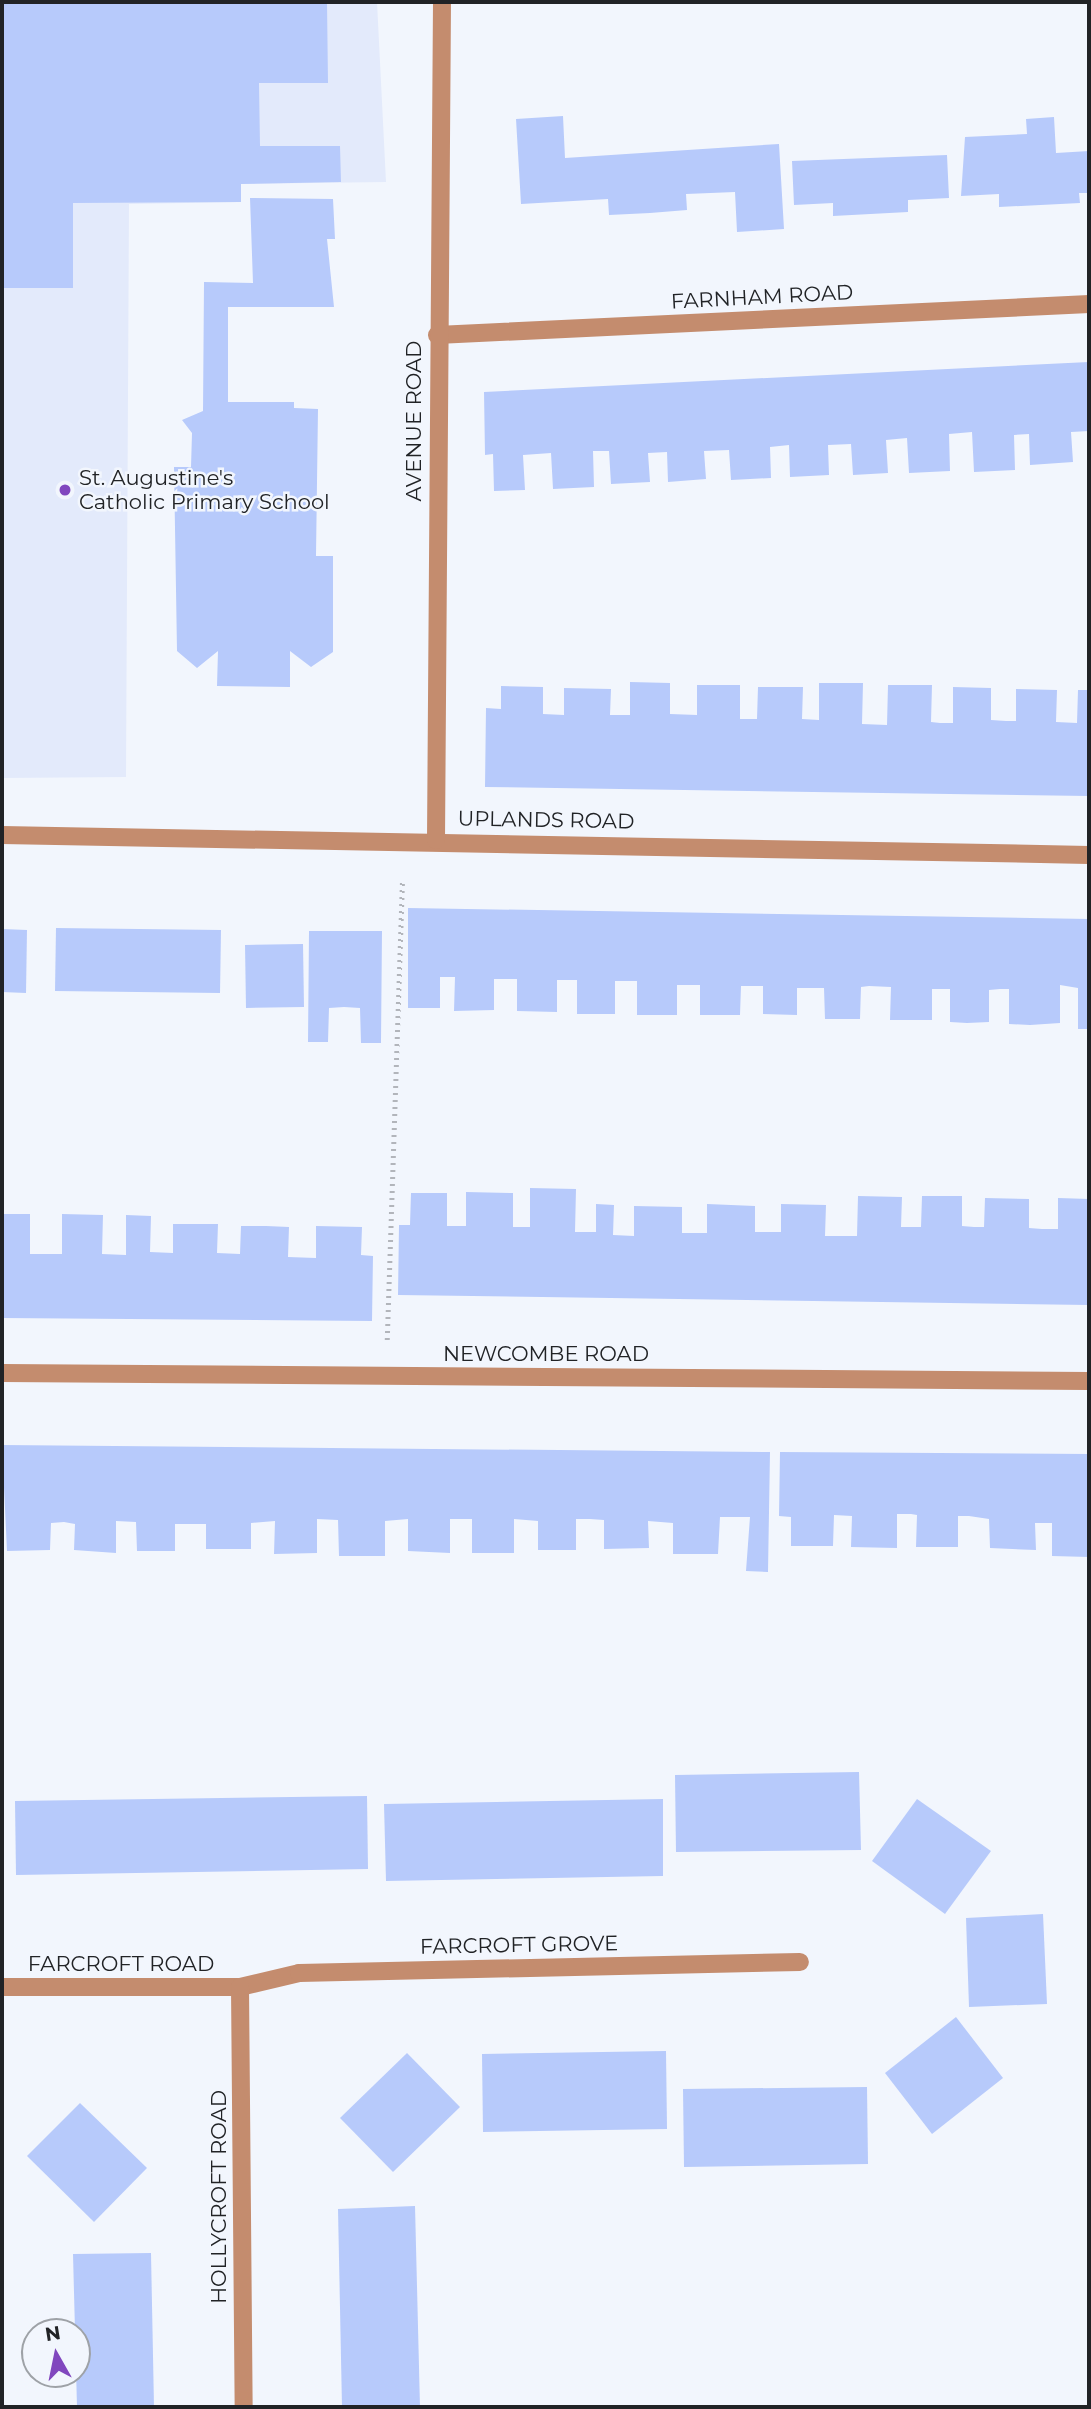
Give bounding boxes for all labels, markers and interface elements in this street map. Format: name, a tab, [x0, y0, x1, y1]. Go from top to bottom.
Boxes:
street label: FARNHAM ROAD	[670, 280, 854, 314]
street label: AVENUE ROAD	[401, 341, 427, 501]
place label: St. Augustine's Catholic Primary School	[79, 465, 330, 515]
marker: St. Augustine's Catholic Primary School	[57, 482, 73, 498]
street label: UPLANDS ROAD	[457, 806, 635, 834]
street label: NEWCOMBE ROAD	[443, 1341, 649, 1367]
street label: FARCROFT GROVE	[420, 1931, 618, 1959]
street label: FARCROFT ROAD	[28, 1951, 214, 1977]
street label: HOLLYCROFT ROAD	[206, 2090, 232, 2304]
north arrow	[21, 2318, 91, 2388]
text: N	[44, 2321, 62, 2346]

